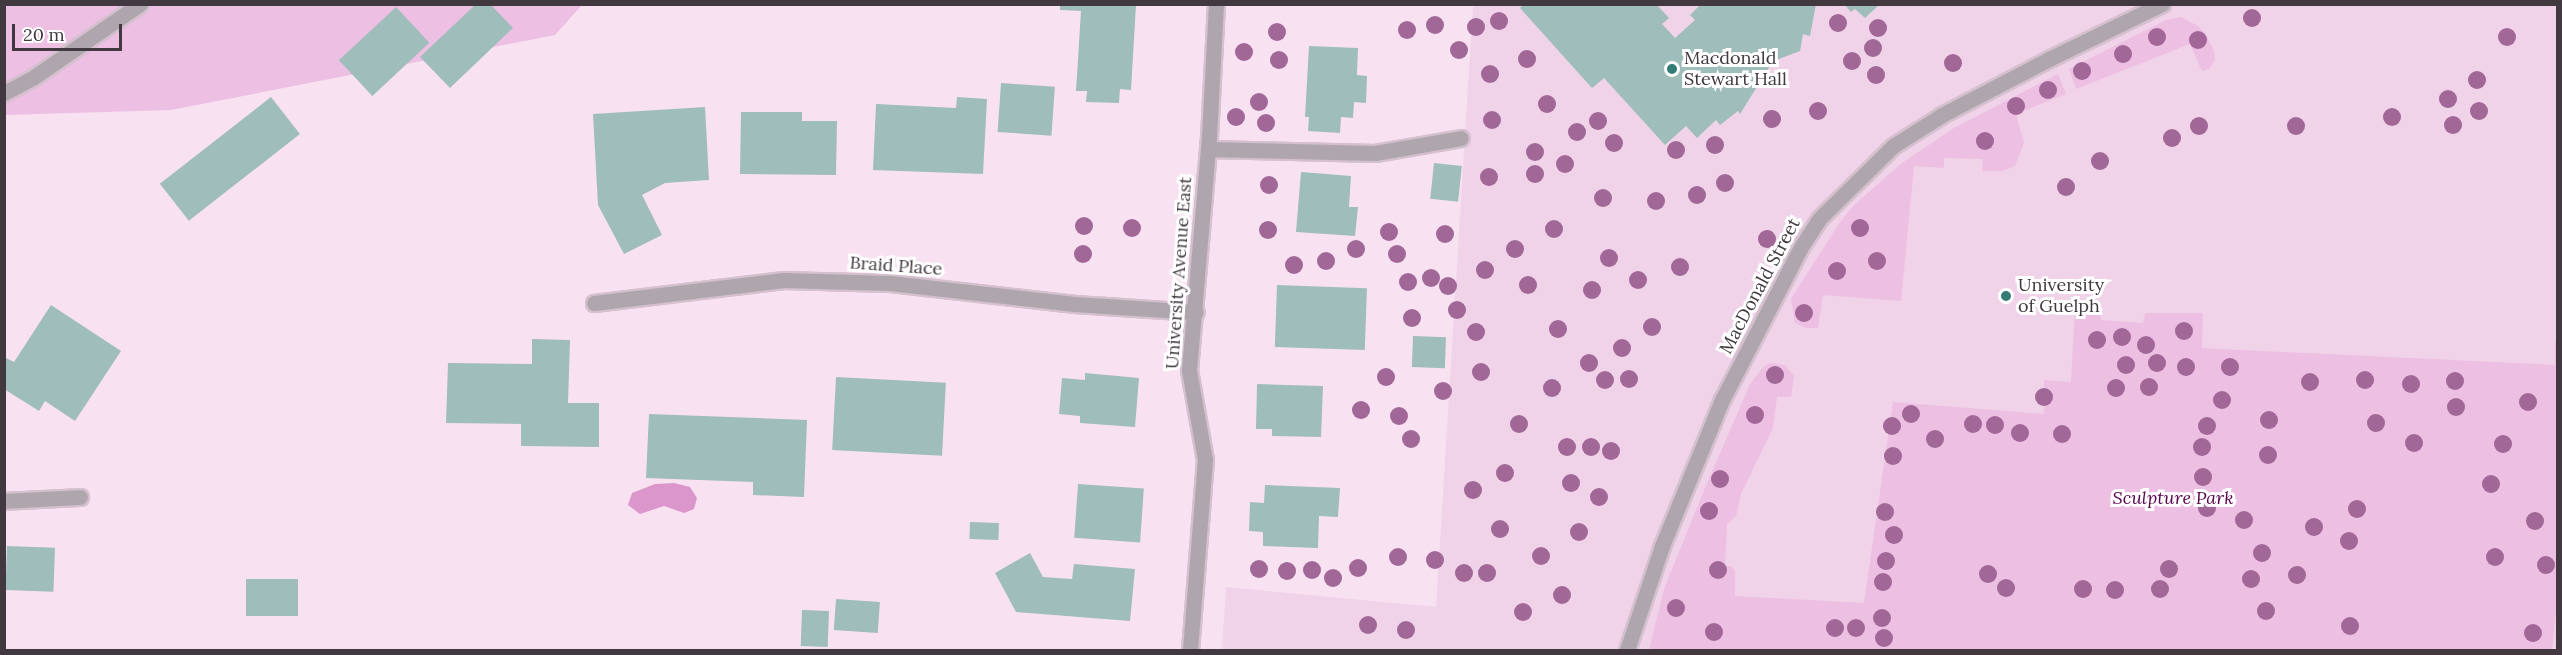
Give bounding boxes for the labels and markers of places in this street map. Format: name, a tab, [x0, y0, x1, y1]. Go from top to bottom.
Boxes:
place label: Macdonald Stewart Hall	[1684, 48, 1787, 90]
marker: Macdonald Stewart Hall	[1665, 62, 1679, 76]
place label: University of Guelph	[2018, 275, 2104, 318]
marker: University of Guelph	[1999, 289, 2013, 303]

